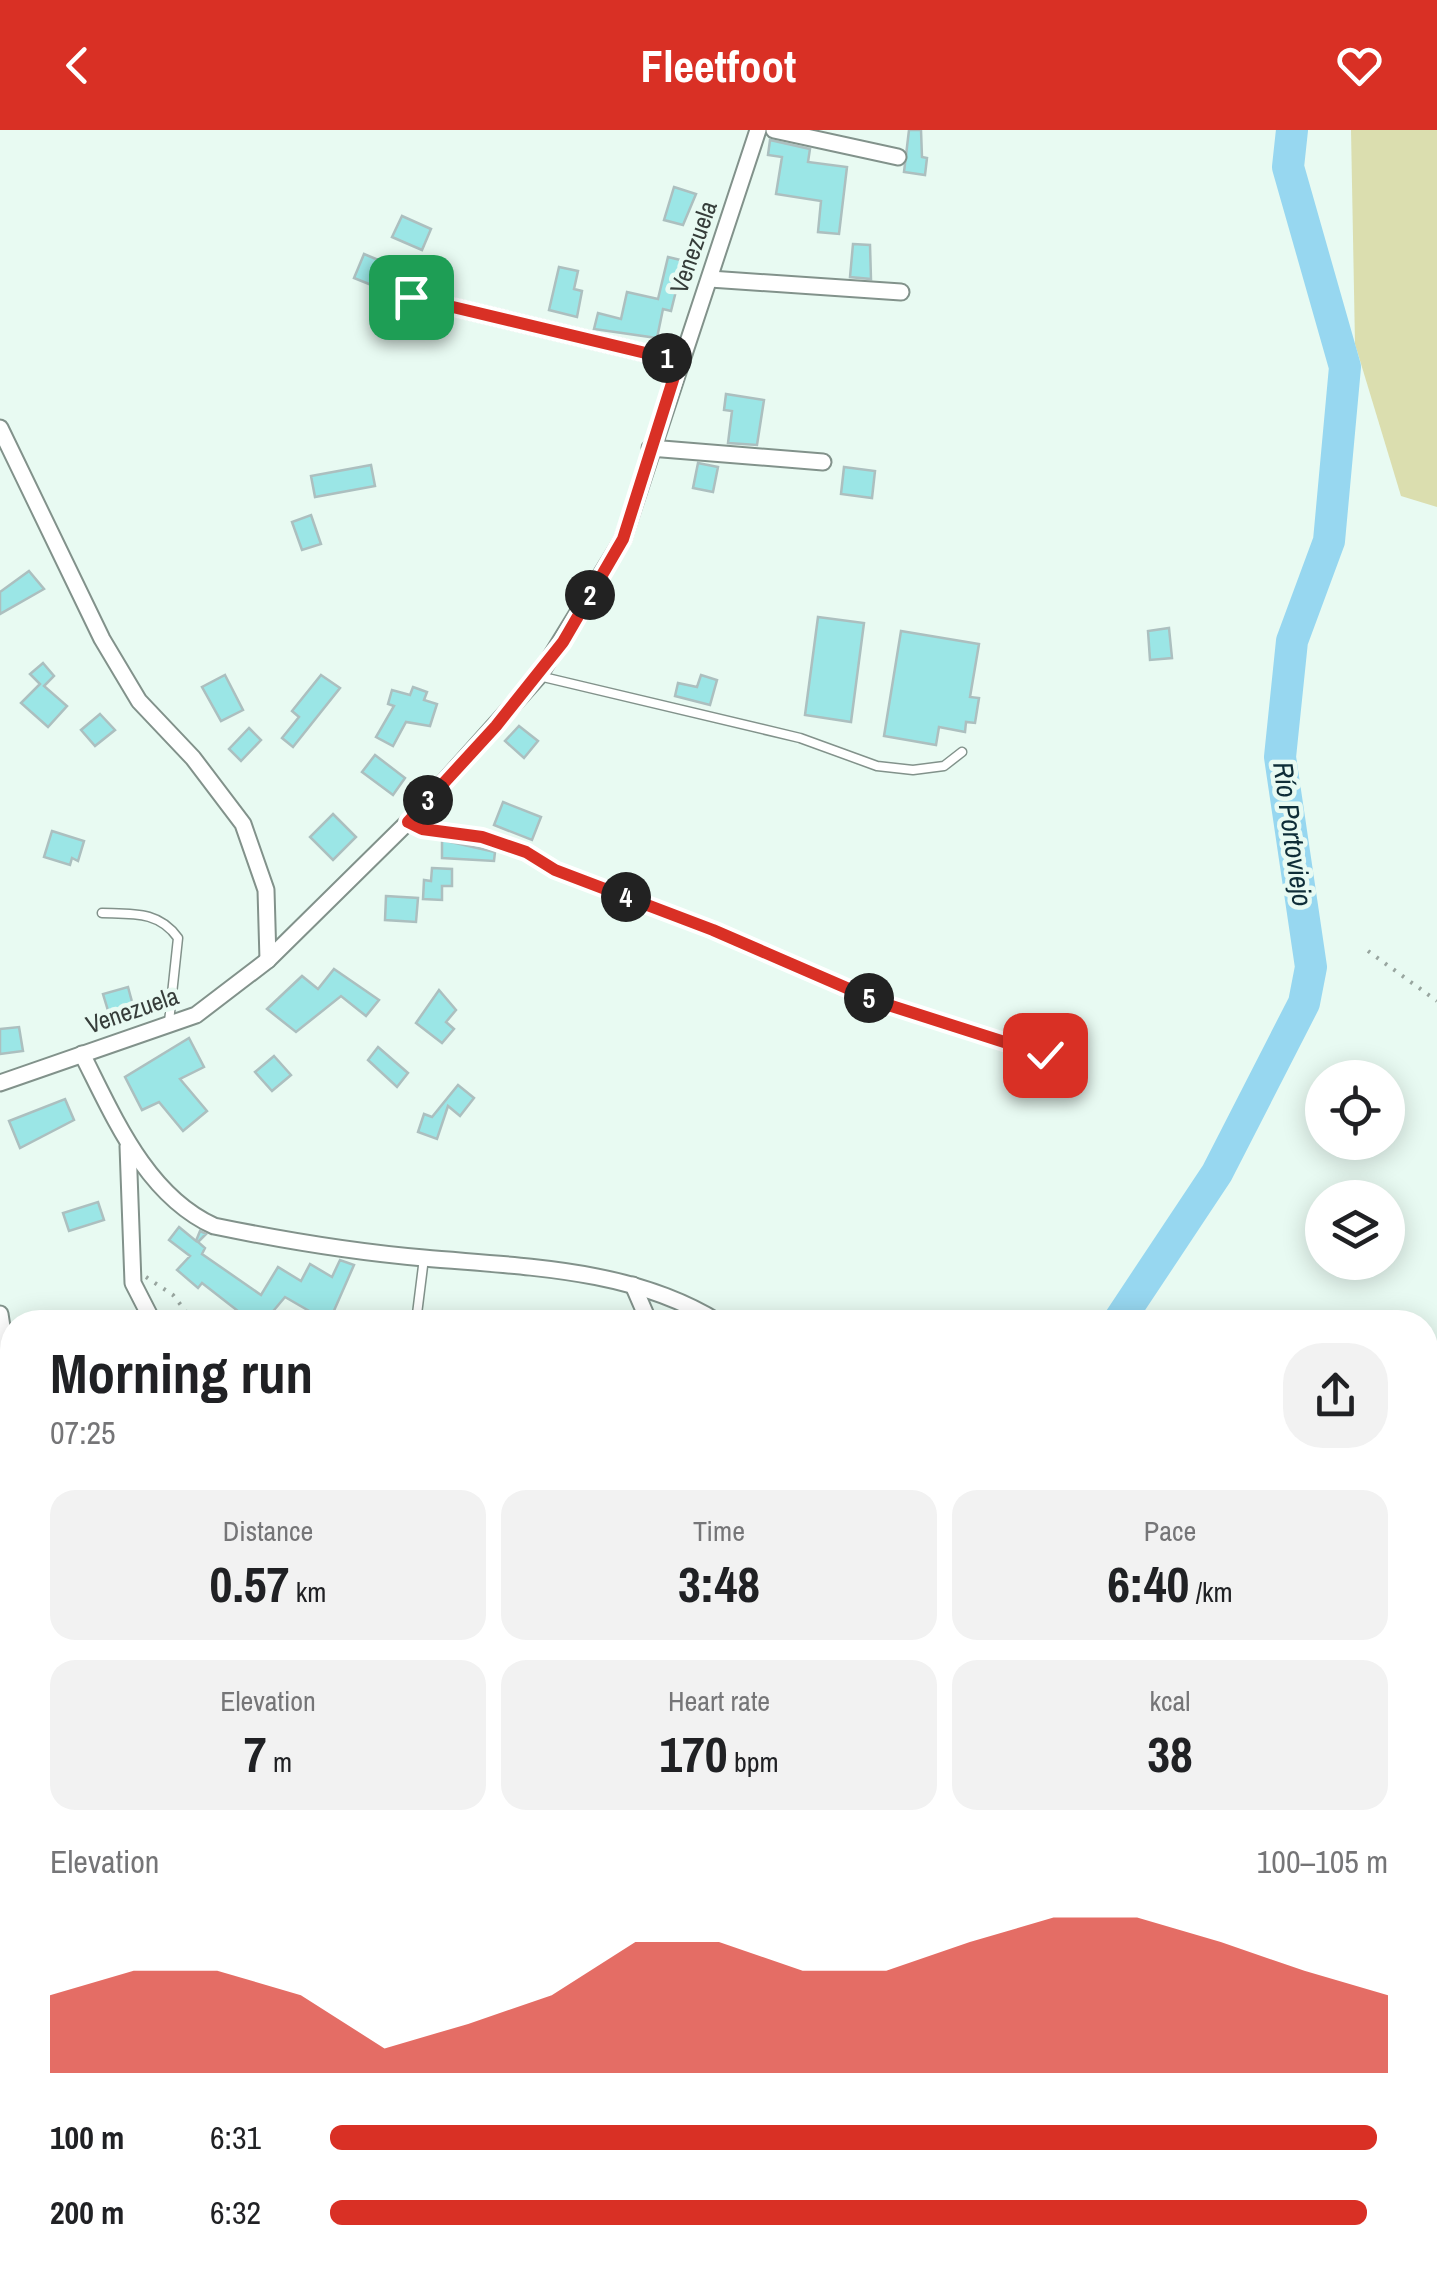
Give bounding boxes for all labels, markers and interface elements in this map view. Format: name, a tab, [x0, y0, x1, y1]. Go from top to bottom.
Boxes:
text: Fleetfoot	[641, 35, 796, 96]
icon: back	[50, 38, 105, 93]
icon: heart	[1332, 38, 1387, 93]
street label: Venezuela	[661, 196, 725, 298]
pin	[369, 255, 454, 340]
icon: arrive	[384, 270, 439, 325]
pin: 1	[642, 333, 692, 383]
text: 1	[661, 339, 673, 377]
pin: 2	[565, 570, 615, 620]
text: 2	[584, 576, 596, 614]
water label: Río Portoviejo	[1264, 759, 1322, 909]
pin: 3	[403, 775, 453, 825]
text: 3	[422, 781, 434, 819]
pin: 4	[601, 872, 651, 922]
text: 4	[620, 878, 632, 916]
pin: 5	[844, 973, 894, 1023]
street label: Venezuela	[81, 978, 183, 1042]
text: 5	[863, 979, 875, 1017]
pin	[1003, 1013, 1088, 1098]
icon: check	[1018, 1028, 1073, 1083]
map controls	[1305, 1060, 1405, 1280]
button: locate	[1305, 1060, 1405, 1160]
button: layers	[1305, 1180, 1405, 1280]
text: Morning run	[50, 1336, 313, 1410]
button: share	[1283, 1343, 1388, 1448]
text: 07:25	[50, 1411, 116, 1454]
text: Distance	[223, 1512, 313, 1550]
text: Time	[693, 1512, 745, 1550]
text: Pace	[1144, 1512, 1196, 1550]
text: 0.57	[210, 1550, 289, 1618]
text: 3:48	[678, 1550, 760, 1618]
text: 6:40	[1107, 1550, 1189, 1618]
text: km	[289, 1573, 326, 1611]
text: /km	[1189, 1573, 1233, 1611]
text: Elevation	[220, 1682, 316, 1720]
text: Heart rate	[668, 1682, 770, 1720]
text: kcal	[1150, 1682, 1190, 1720]
text: 7	[244, 1720, 267, 1788]
text: 170	[659, 1720, 728, 1788]
text: 38	[1147, 1720, 1193, 1788]
text: m	[267, 1743, 292, 1781]
text: bpm	[728, 1743, 779, 1781]
text: Elevation	[50, 1840, 159, 1883]
text: 100–105 m	[1257, 1840, 1388, 1883]
text: 100 m	[50, 2116, 124, 2159]
text: 6:31	[210, 2116, 261, 2159]
text: 200 m	[50, 2191, 124, 2234]
text: 6:32	[210, 2191, 261, 2234]

